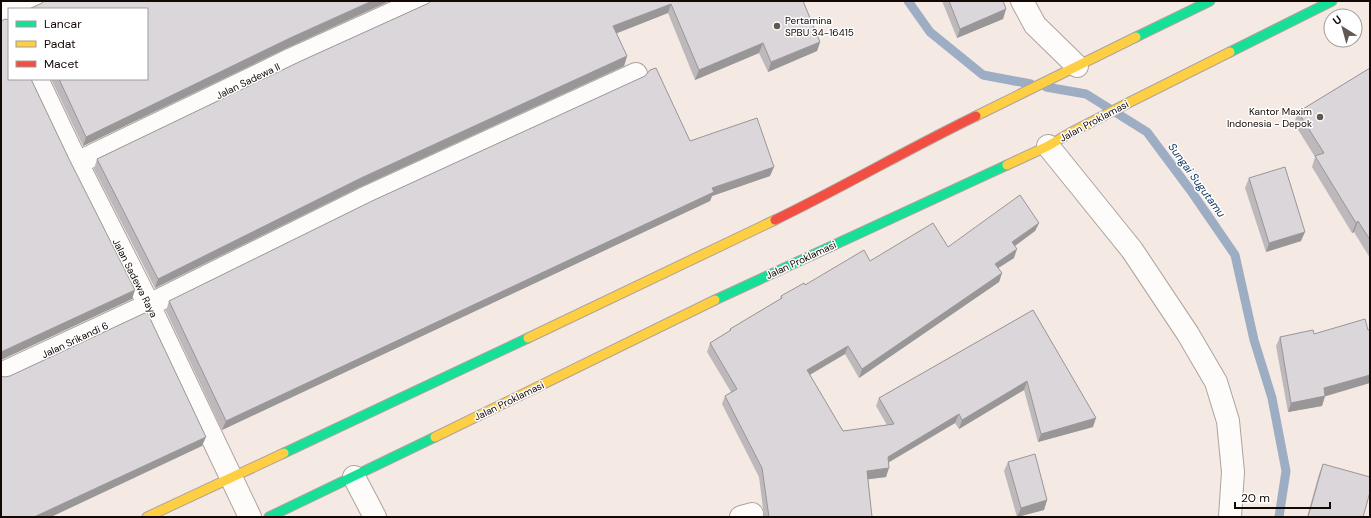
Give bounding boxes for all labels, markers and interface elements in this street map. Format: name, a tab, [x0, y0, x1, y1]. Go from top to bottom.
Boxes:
legend	[8, 8, 148, 80]
north arrow	[1323, 8, 1363, 48]
text: U	[1330, 12, 1344, 28]
place label: Pertamina SPBU 34-16415	[785, 14, 854, 39]
text: Lancar	[44, 16, 82, 32]
marker: Pertamina SPBU 34-16415	[772, 21, 782, 31]
text: Padat	[44, 36, 76, 52]
text: Macet	[44, 56, 79, 72]
street label: Jalan Sadewa II	[214, 60, 282, 102]
street label: Jalan Proklamasi	[1057, 97, 1131, 145]
place label: Kantor Maxim Indonesia - Depok	[1227, 105, 1312, 130]
marker: Kantor Maxim Indonesia - Depok	[1315, 112, 1325, 122]
water label: Sungai Sugutamu	[1165, 140, 1229, 220]
street label: Jalan Sadewa Raya	[109, 236, 161, 320]
street label: Jalan Proklamasi	[764, 238, 838, 282]
street label: Jalan Srikandi 6	[40, 319, 110, 361]
street label: Jalan Proklamasi	[472, 378, 546, 424]
scale bar	[1235, 484, 1330, 510]
text: 20 m	[1241, 490, 1270, 506]

